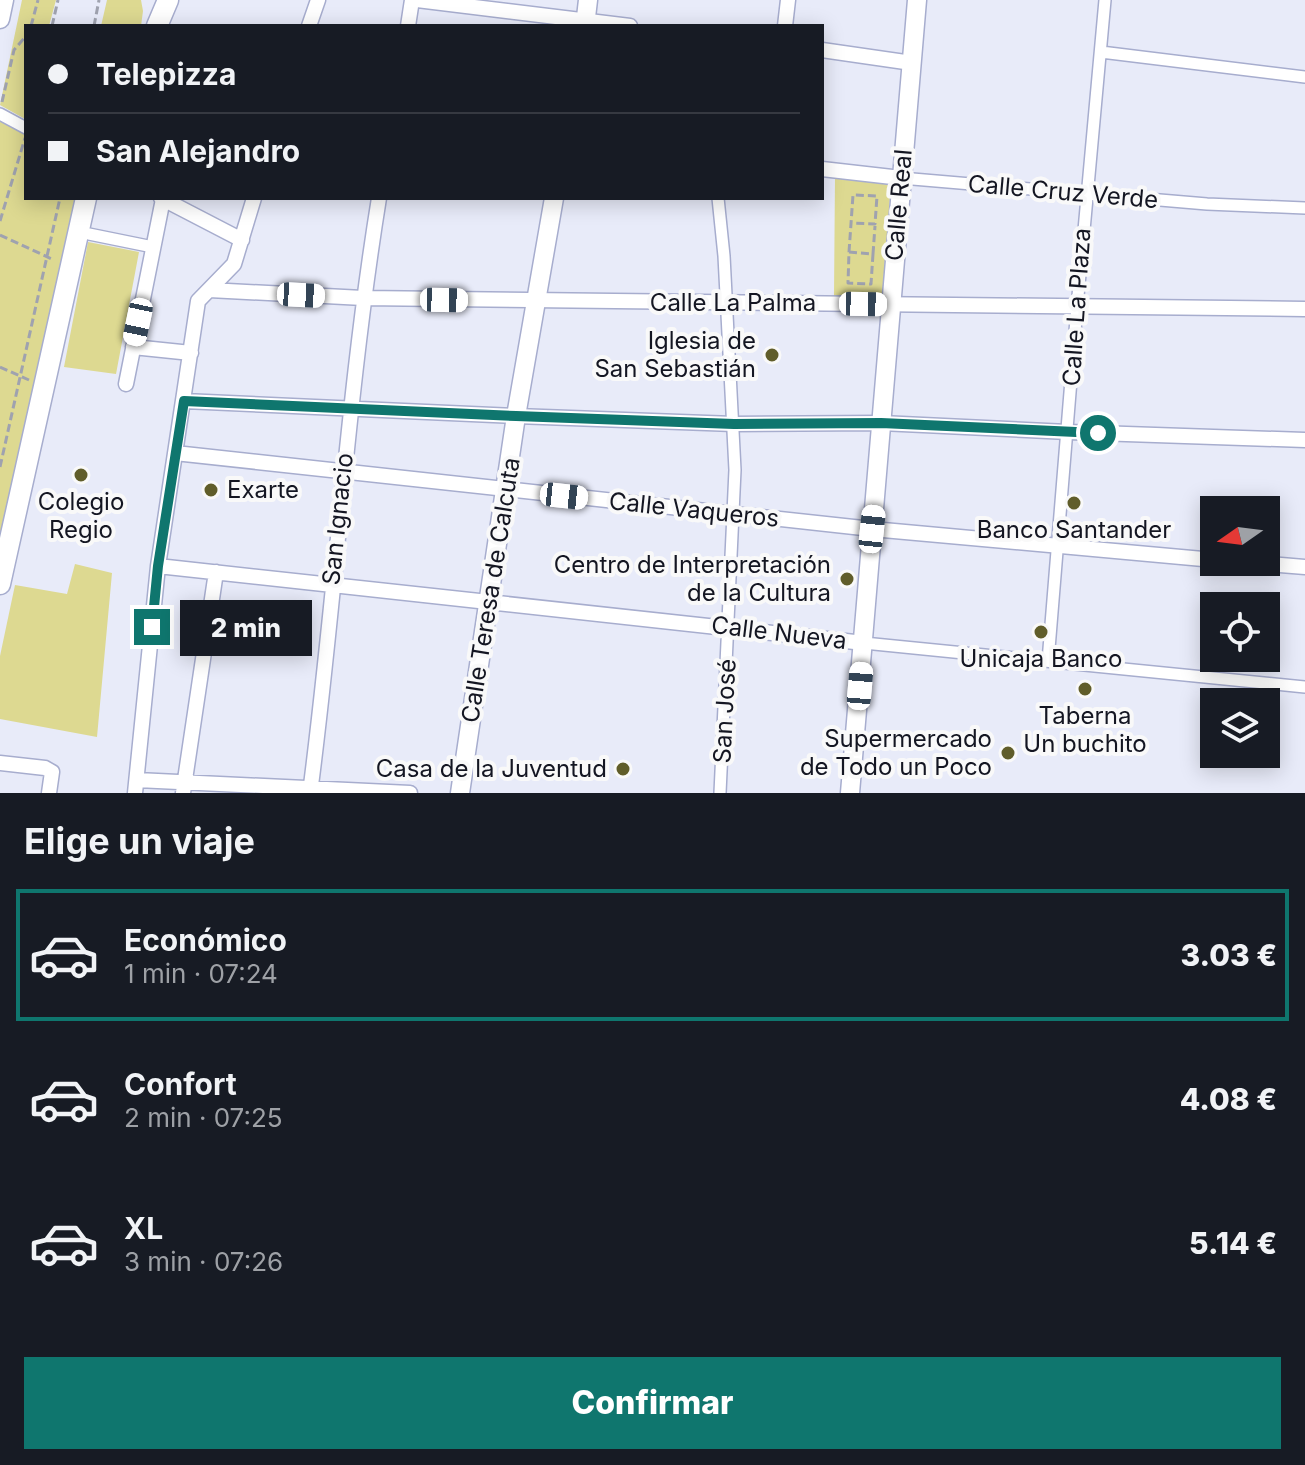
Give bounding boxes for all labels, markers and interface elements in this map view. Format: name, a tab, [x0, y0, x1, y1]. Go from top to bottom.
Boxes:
text: Telepizza	[96, 56, 236, 92]
text: San Alejandro	[96, 133, 300, 169]
street label: Calle Real	[879, 148, 918, 262]
street label: Calle Cruz Verde	[967, 169, 1159, 214]
street label: Calle La Plaza	[1057, 227, 1096, 387]
car	[276, 282, 326, 308]
car	[420, 288, 468, 312]
street label: Calle La Palma	[650, 288, 816, 317]
car	[839, 292, 887, 316]
car	[121, 296, 155, 348]
place label: Iglesia de San Sebastián	[594, 326, 756, 383]
marker: Iglesia de San Sebastián	[763, 346, 781, 364]
route start	[1080, 415, 1116, 451]
street label: San Ignacio	[316, 452, 359, 586]
street label: Calle Teresa de Calcuta	[455, 455, 526, 725]
marker: Colegio Regio	[72, 466, 90, 484]
place label: Exarte	[227, 475, 299, 504]
marker: Exarte	[202, 481, 220, 499]
car	[539, 482, 589, 510]
street label: Calle Vaqueros	[608, 486, 780, 533]
place label: Colegio Regio	[38, 487, 124, 544]
marker: Banco Santander	[1065, 494, 1083, 512]
north arrow	[1200, 496, 1280, 576]
map controls	[1200, 496, 1280, 768]
car	[858, 504, 886, 554]
place label: Banco Santander	[977, 515, 1171, 544]
place label: Centro de Interpretación de la Cultura	[554, 550, 831, 607]
marker: Centro de Interpretación de la Cultura	[838, 570, 856, 588]
button: locate	[1200, 592, 1280, 672]
callout: 2 min	[180, 599, 312, 655]
route end	[134, 609, 170, 645]
street label: Calle Nueva	[710, 610, 848, 655]
text: 2 min	[211, 612, 281, 643]
marker: Unicaja Banco	[1032, 623, 1050, 641]
place label: Unicaja Banco	[960, 644, 1122, 673]
street label: San José	[707, 658, 742, 764]
car	[846, 661, 874, 711]
marker: Taberna Un buchito	[1076, 680, 1094, 698]
button: layers	[1200, 688, 1280, 768]
place label: Taberna Un buchito	[1023, 701, 1147, 758]
place label: Supermercado de Todo un Poco	[800, 724, 992, 781]
marker: Supermercado de Todo un Poco	[999, 744, 1017, 762]
place label: Casa de la Juventud	[376, 754, 607, 783]
marker: Casa de la Juventud	[614, 760, 632, 778]
text: Elige un viaje	[24, 819, 255, 863]
icon: car	[28, 919, 100, 991]
text: Económico	[124, 922, 287, 958]
text: 3.03 €	[1180, 937, 1277, 973]
text: 1 min · 07:24	[124, 958, 278, 989]
icon: car	[28, 1063, 100, 1135]
text: Confort	[124, 1066, 237, 1102]
text: 4.08 €	[1180, 1081, 1277, 1117]
text: 2 min · 07:25	[124, 1102, 283, 1133]
icon: car	[28, 1207, 100, 1279]
text: XL	[124, 1210, 163, 1246]
text: 5.14 €	[1189, 1225, 1277, 1261]
text: 3 min · 07:26	[124, 1246, 283, 1277]
button: Confirmar	[24, 1357, 1281, 1449]

